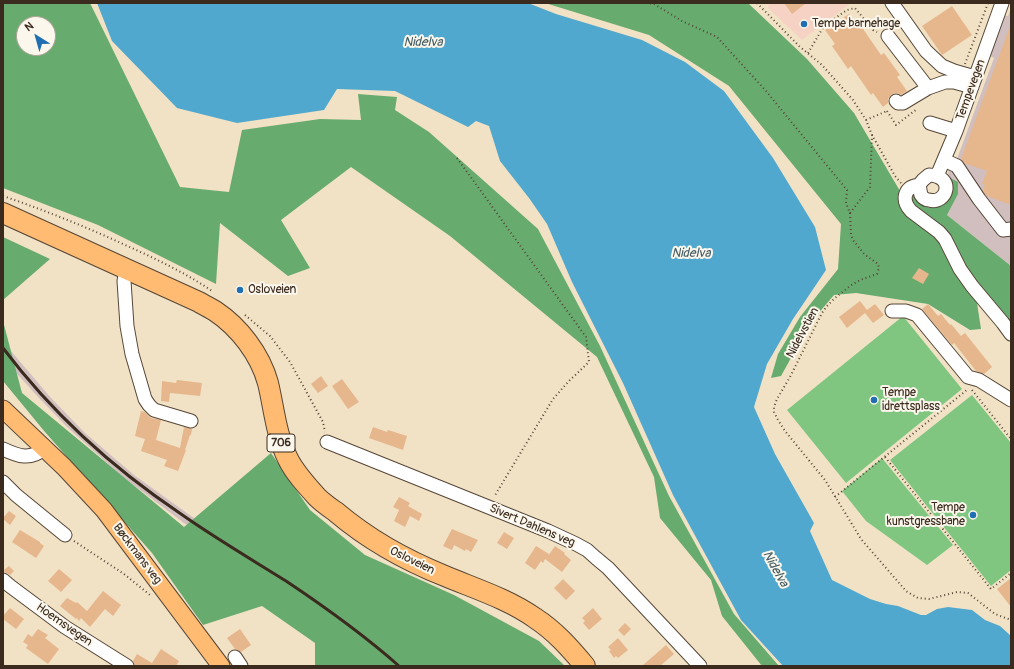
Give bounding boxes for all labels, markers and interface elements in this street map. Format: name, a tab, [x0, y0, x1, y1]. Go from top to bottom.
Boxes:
north arrow	[16, 16, 56, 56]
place label: Tempe barnehage	[812, 17, 900, 31]
text: N	[22, 19, 36, 34]
marker: Tempe barnehage	[799, 19, 809, 29]
water label: Nidelva	[404, 35, 442, 51]
street label: Tempevegen	[953, 58, 989, 122]
water label: Nidelva	[672, 246, 710, 262]
place label: Osloveien	[248, 283, 296, 297]
marker: Osloveien	[235, 285, 245, 295]
street label: Nidelvstien	[784, 305, 822, 361]
place label: Tempe idrettsplass	[882, 386, 940, 414]
marker: Tempe idrettsplass	[869, 395, 879, 405]
road number: 706	[267, 434, 295, 452]
street label: Sivert Dahlens veg	[487, 501, 577, 551]
place label: Tempe kunstgressbane	[887, 501, 965, 529]
marker: Tempe kunstgressbane	[968, 510, 978, 520]
street label: Bøckmans veg	[110, 521, 164, 587]
street label: Osloveien	[387, 544, 437, 578]
water label: Nidelva	[759, 548, 791, 590]
street label: Hoemsvegen	[33, 600, 95, 650]

